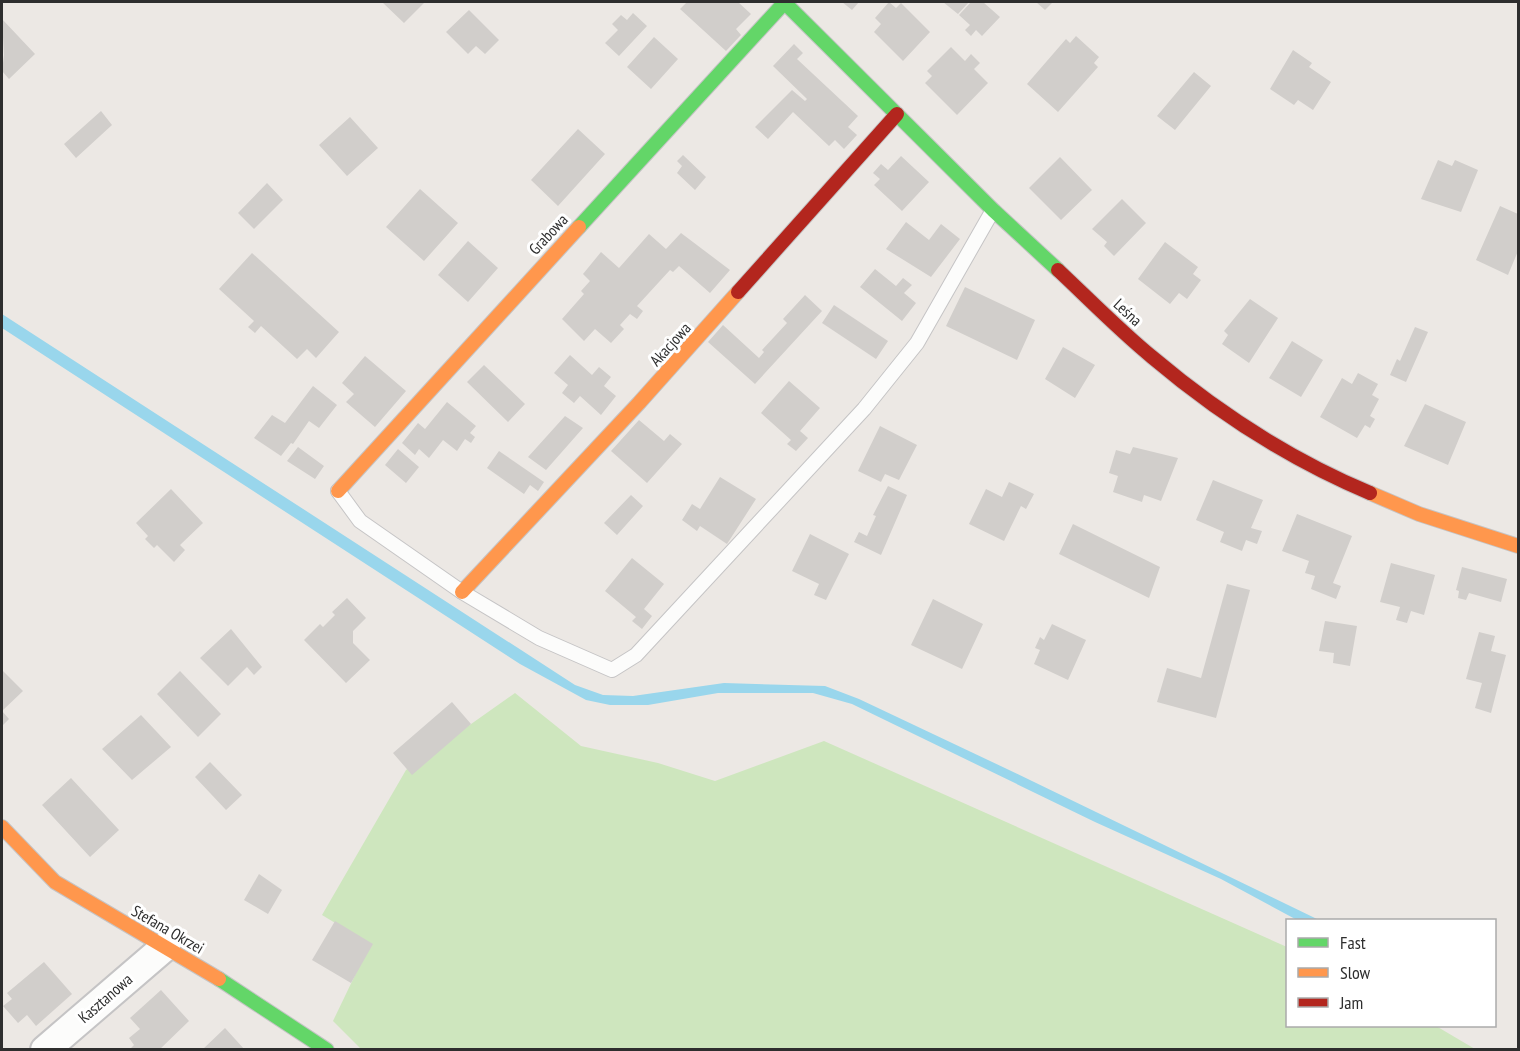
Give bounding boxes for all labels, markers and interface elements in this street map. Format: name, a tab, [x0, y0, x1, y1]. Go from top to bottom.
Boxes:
street label: Grabowa	[524, 210, 572, 258]
street label: Leśna	[1110, 294, 1146, 330]
street label: Akacjowa	[645, 318, 695, 370]
street label: Stefana Okrzei	[128, 900, 208, 958]
legend	[1286, 919, 1496, 1027]
text: Fast	[1340, 931, 1366, 954]
text: Slow	[1340, 961, 1371, 984]
street label: Kasztanowa	[74, 969, 136, 1027]
text: Jam	[1339, 991, 1363, 1014]

